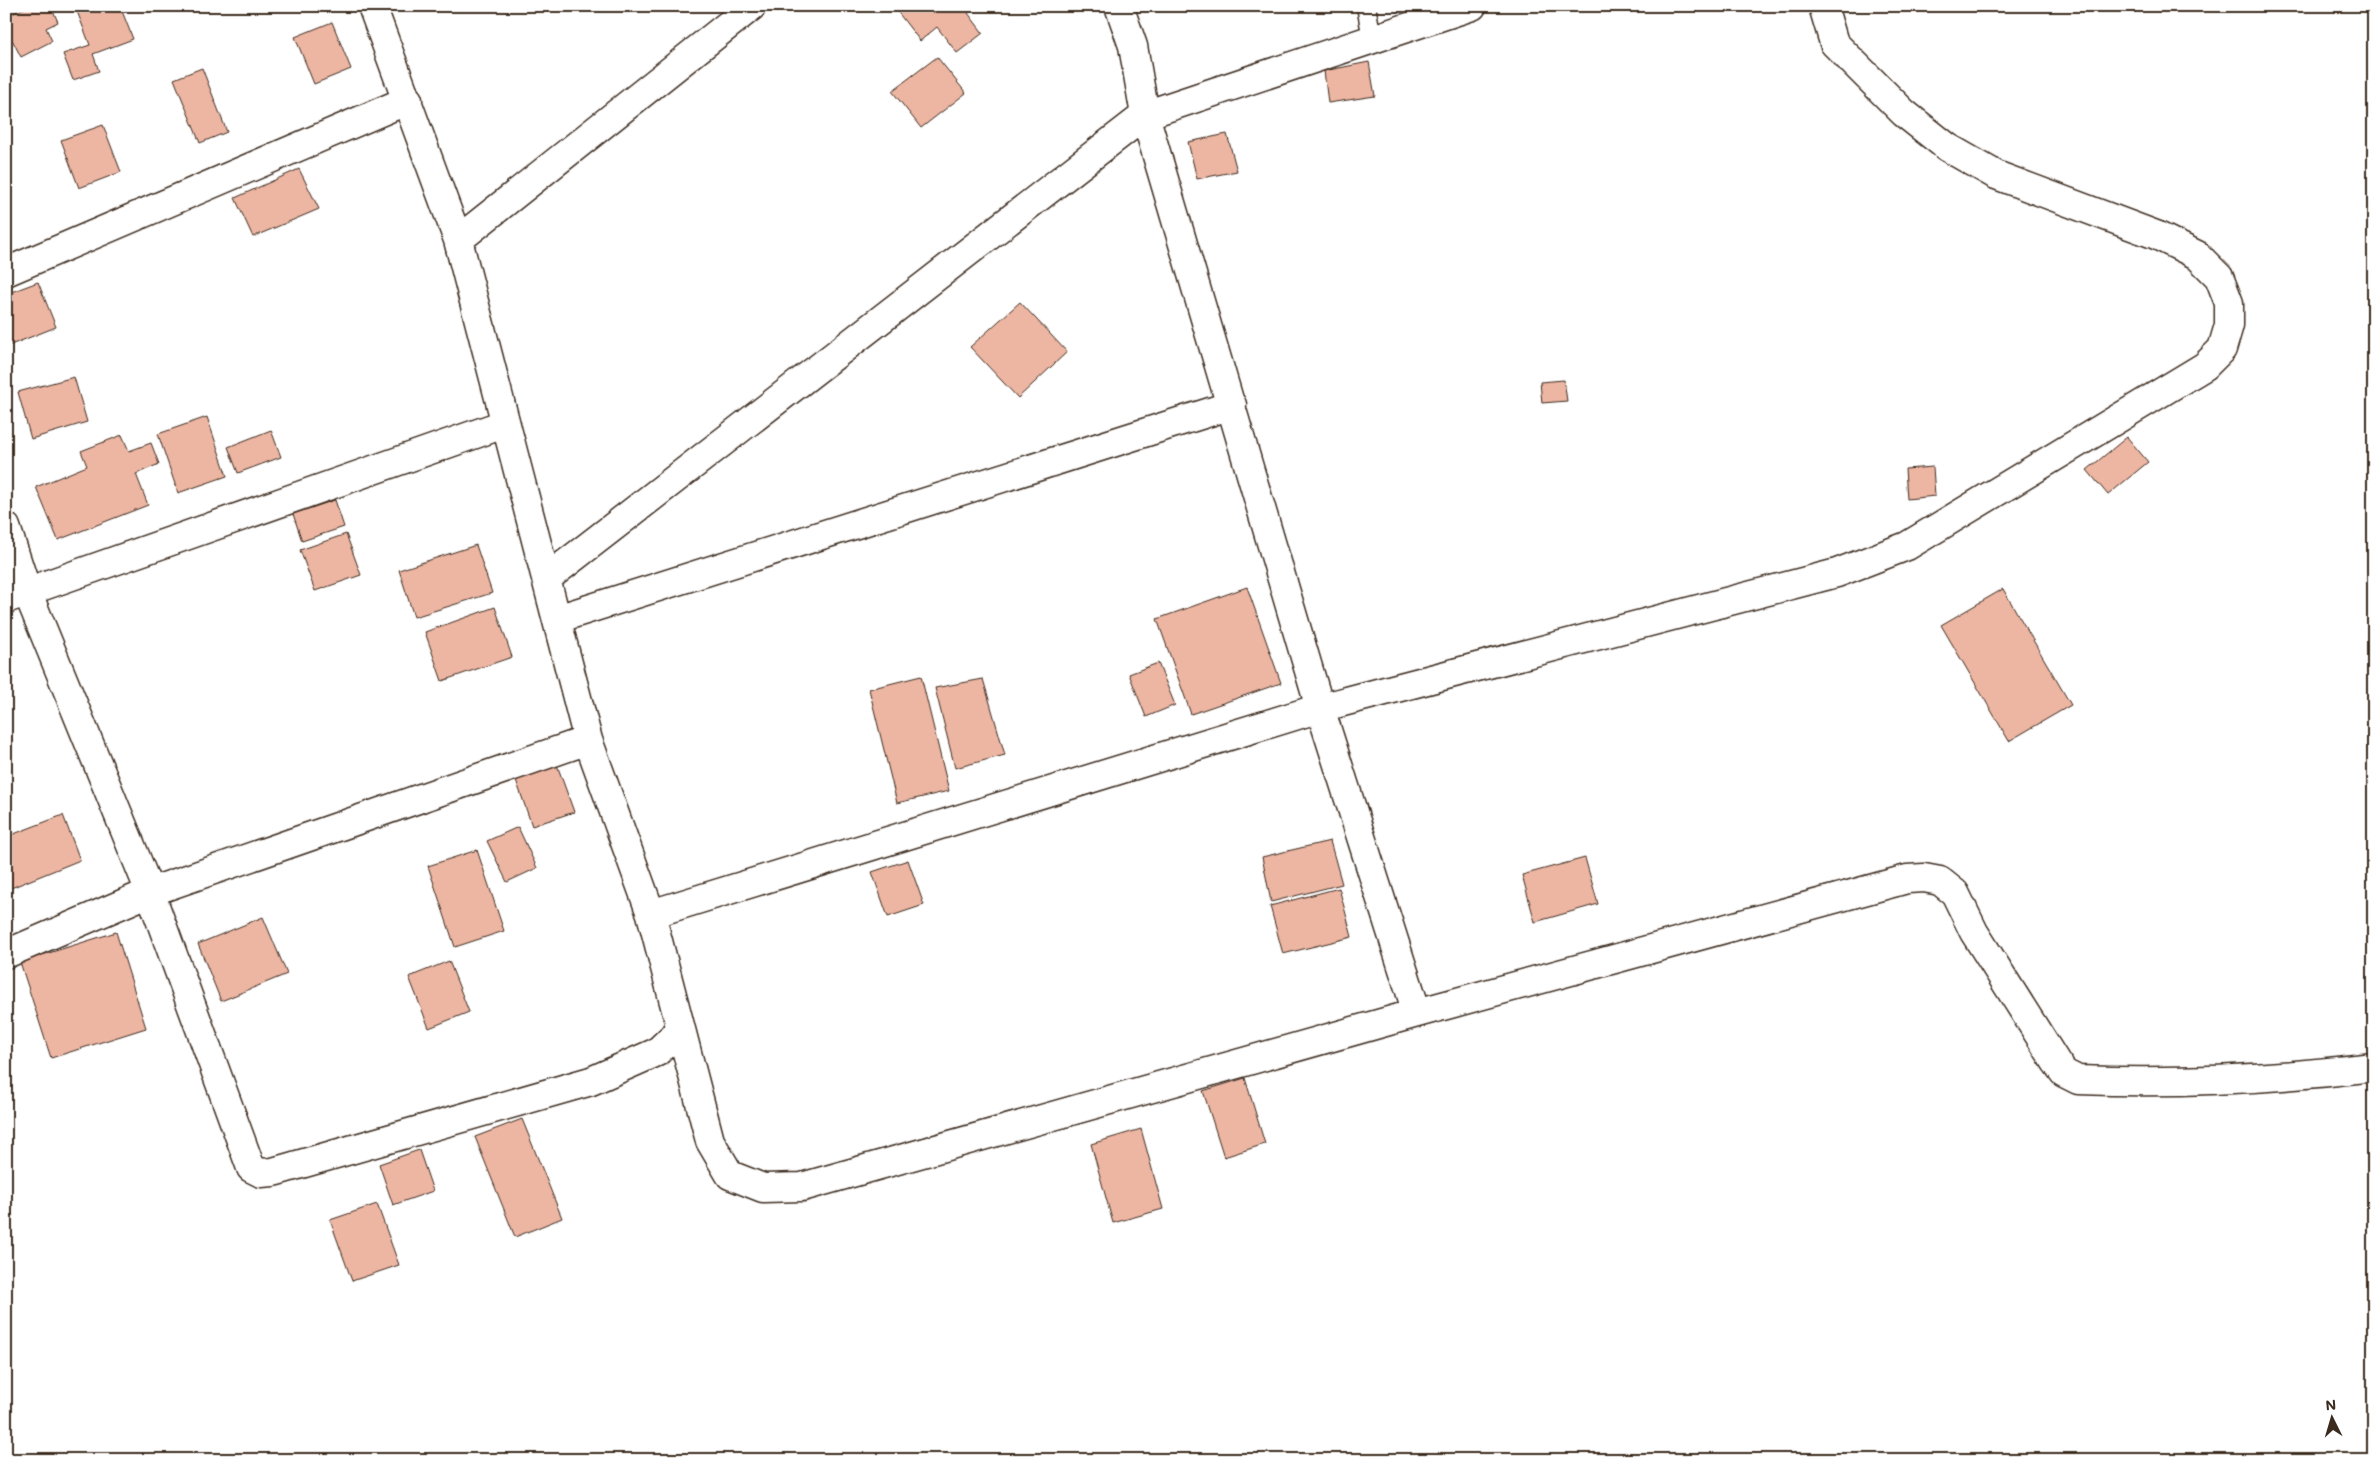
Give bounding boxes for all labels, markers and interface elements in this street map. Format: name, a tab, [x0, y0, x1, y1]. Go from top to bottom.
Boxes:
north arrow	[2308, 1394, 2358, 1444]
text: N	[2325, 1395, 2337, 1414]

